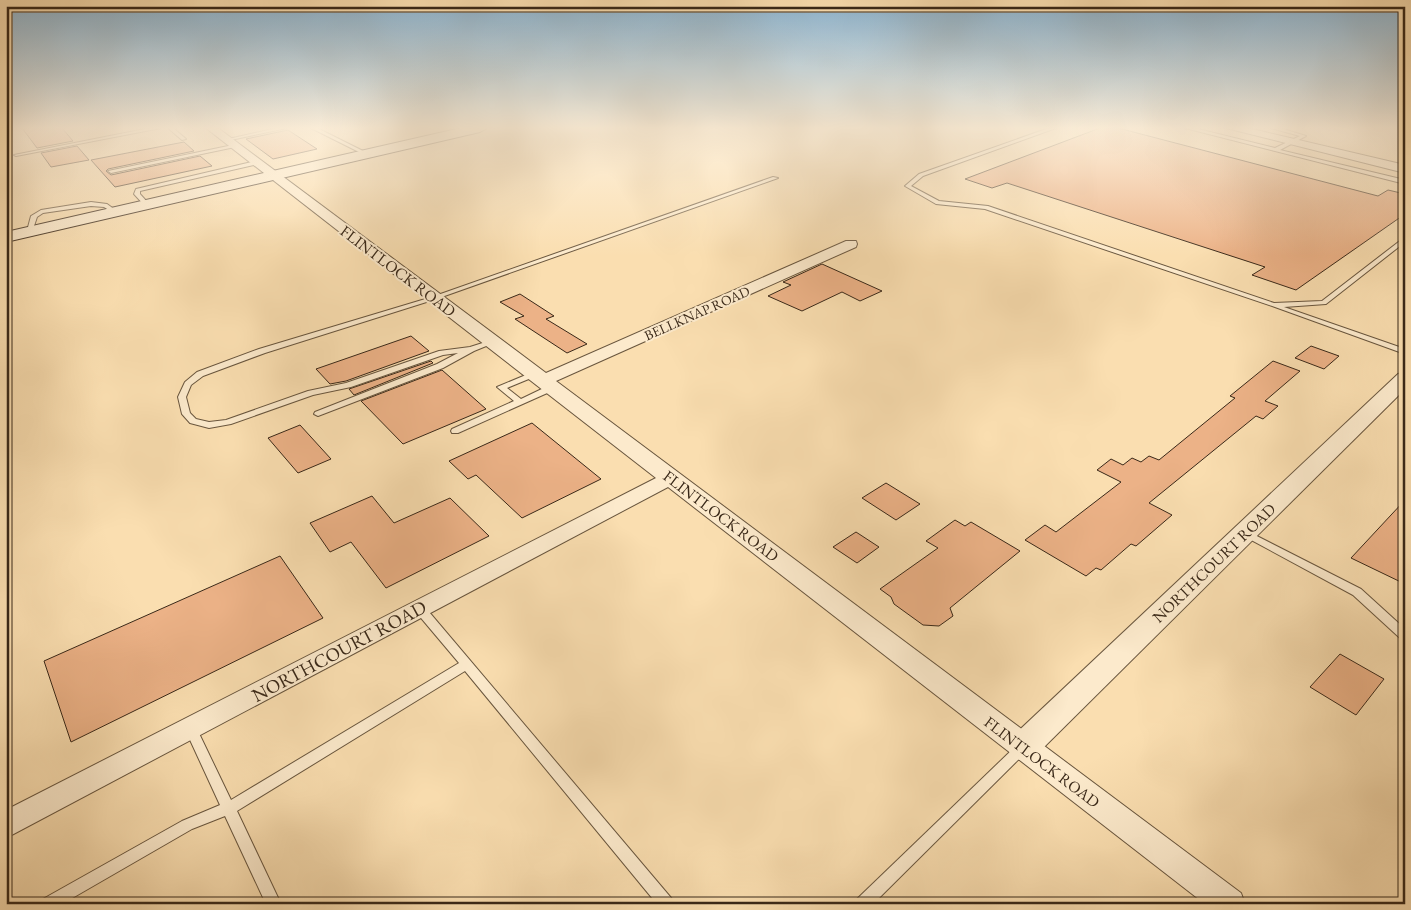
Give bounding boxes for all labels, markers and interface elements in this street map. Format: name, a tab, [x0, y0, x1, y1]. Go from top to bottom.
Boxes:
street label: FLINTLOCK ROAD	[336, 221, 460, 321]
street label: BELLKNAP ROAD	[641, 281, 753, 344]
street label: FLINTLOCK ROAD	[659, 466, 783, 566]
street label: NORTHCOURT ROAD	[1148, 499, 1280, 627]
street label: NORTHCOURT ROAD	[247, 594, 431, 708]
street label: FLINTLOCK ROAD	[980, 712, 1104, 812]

